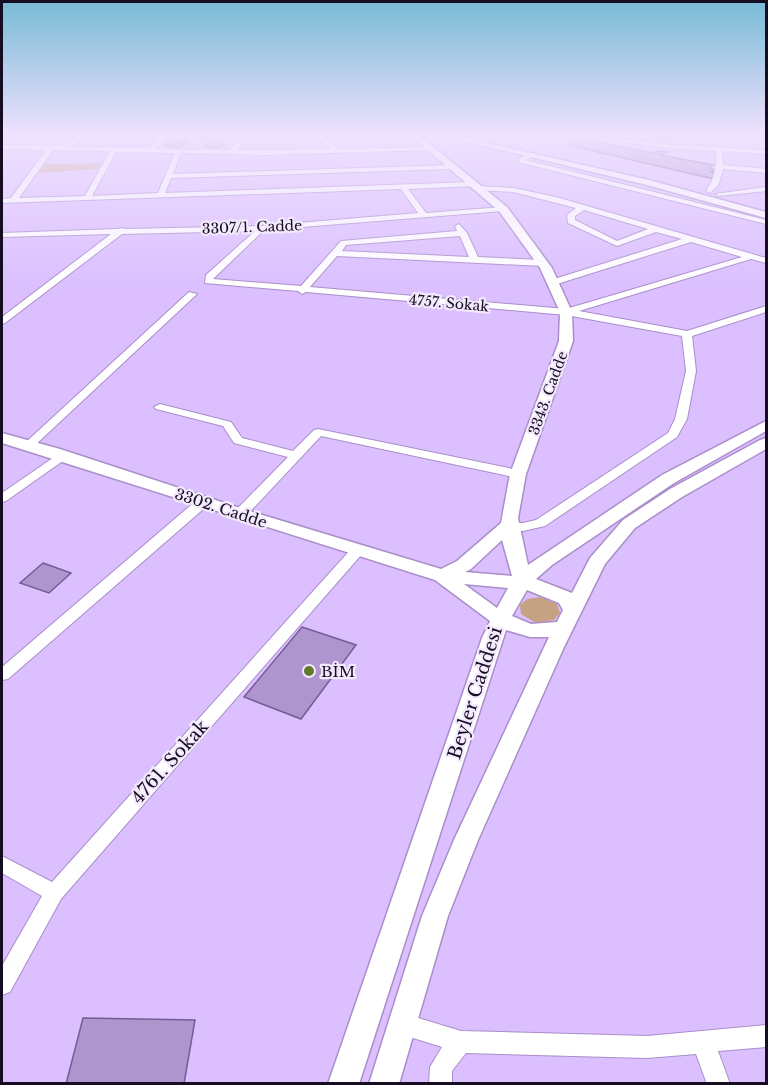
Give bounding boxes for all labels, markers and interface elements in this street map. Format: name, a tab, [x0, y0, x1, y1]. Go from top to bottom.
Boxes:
street label: 3307/1. Cadde	[202, 216, 302, 238]
street label: 4757. Sokak	[408, 291, 490, 315]
street label: 3343. Cadde	[525, 349, 571, 437]
street label: 3302. Cadde	[172, 484, 270, 532]
street label: Beyler Caddesi	[443, 624, 507, 762]
place label: BİM	[321, 662, 355, 681]
marker: BİM	[302, 664, 316, 678]
street label: 4761. Sokak	[127, 716, 213, 808]

